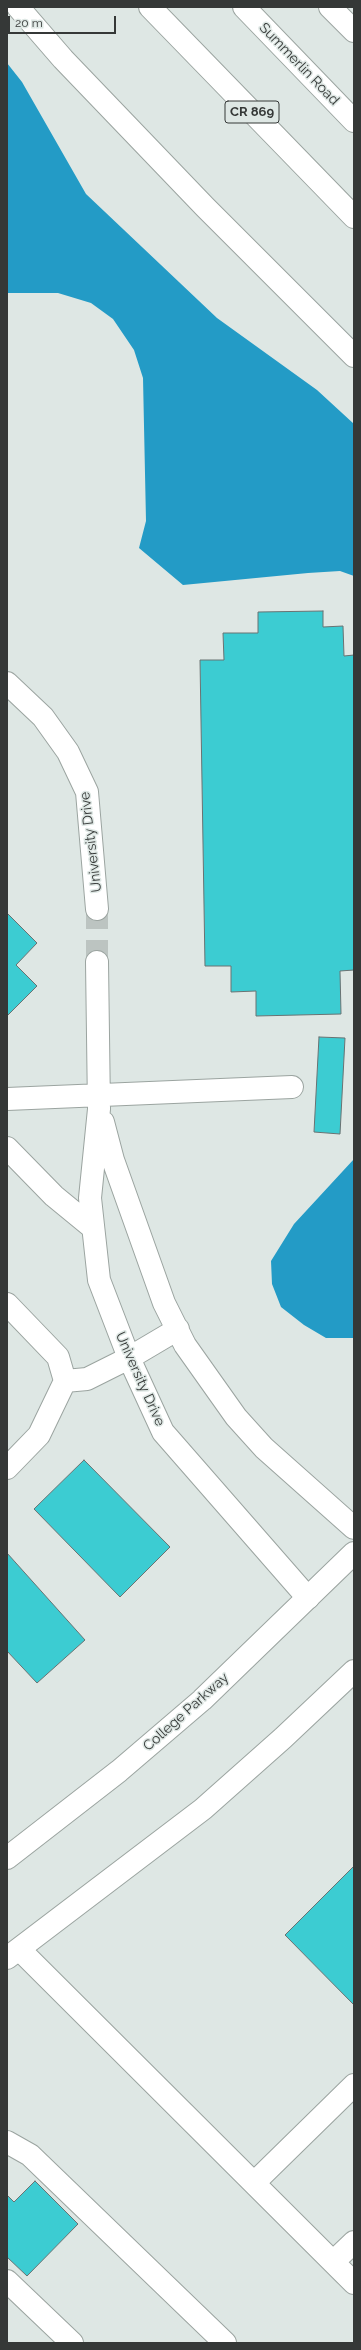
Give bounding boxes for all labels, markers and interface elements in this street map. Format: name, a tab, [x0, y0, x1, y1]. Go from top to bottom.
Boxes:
scale bar	[10, 8, 118, 34]
text: 20 m	[15, 16, 43, 30]
street label: Summerlin Road	[255, 19, 343, 109]
road number: CR 869	[225, 101, 279, 123]
street label: University Drive	[77, 791, 105, 893]
street label: University Drive	[112, 1329, 168, 1429]
street label: College Parkway	[140, 1669, 232, 1755]

